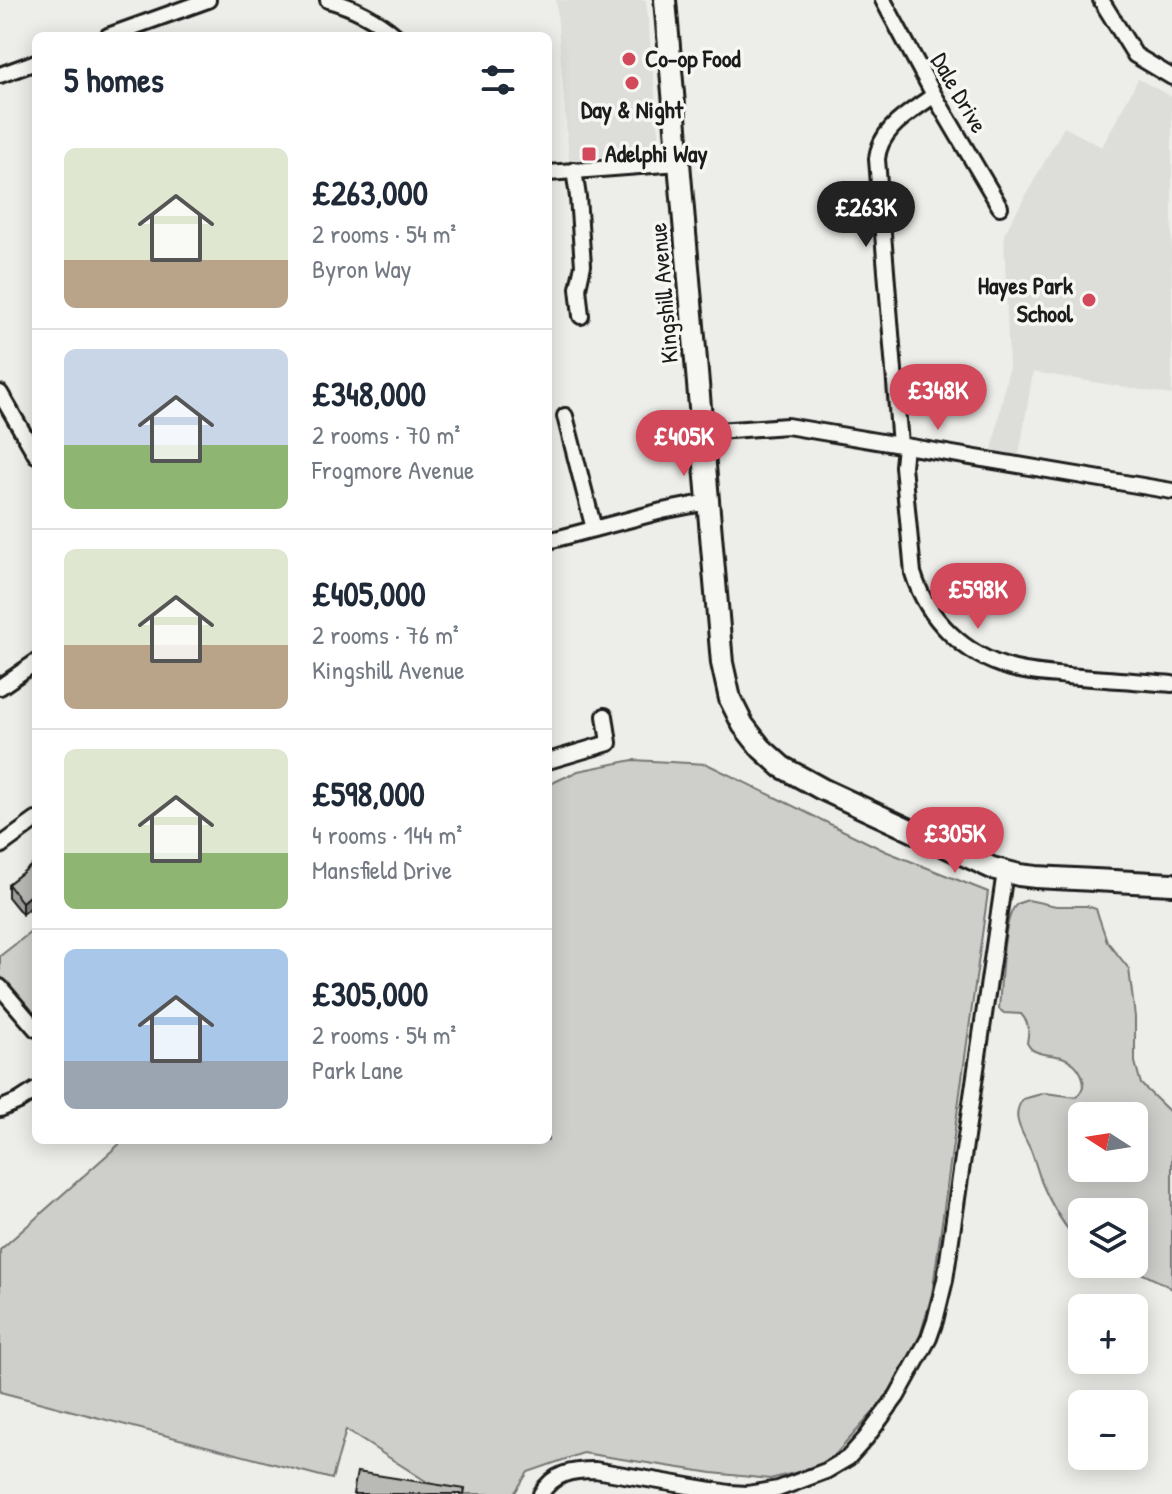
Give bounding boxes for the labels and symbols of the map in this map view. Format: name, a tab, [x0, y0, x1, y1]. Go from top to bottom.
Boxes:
place label: Co-op Food	[645, 42, 741, 75]
street label: Dale Drive	[924, 47, 996, 139]
marker: Co-op Food	[620, 50, 638, 68]
marker: Day & Night	[623, 74, 641, 92]
place label: Day & Night	[581, 93, 684, 126]
place label: Adelphi Way	[605, 137, 708, 170]
marker: Adelphi Way	[580, 145, 598, 163]
pin: £263K	[810, 181, 922, 249]
street label: Kingshill Avenue	[641, 221, 685, 365]
place label: Hayes Park School	[978, 269, 1074, 329]
marker: Hayes Park School	[1080, 291, 1098, 309]
pin: £348K	[882, 364, 994, 432]
pin: £405K	[628, 410, 740, 478]
pin: £598K	[922, 563, 1034, 631]
pin: £305K	[899, 807, 1011, 875]
north arrow	[1068, 1102, 1148, 1182]

